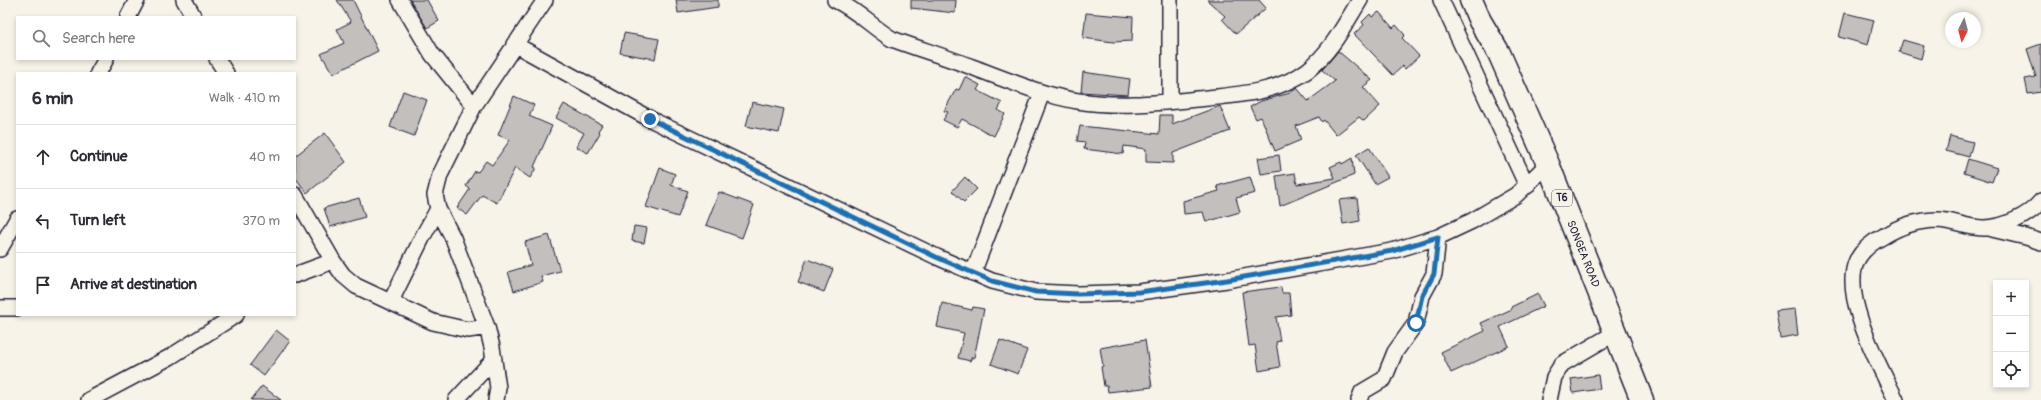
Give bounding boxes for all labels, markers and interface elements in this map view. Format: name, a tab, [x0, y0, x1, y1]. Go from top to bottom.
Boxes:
north arrow	[1945, 12, 1981, 48]
search box	[16, 16, 296, 60]
icon: search	[30, 27, 52, 49]
text: Search here	[62, 29, 135, 48]
text: 6 min	[32, 88, 73, 109]
text: Walk · 410 m	[209, 90, 280, 106]
route end	[641, 110, 659, 128]
icon: ahead	[32, 146, 54, 168]
text: Continue	[70, 147, 128, 166]
text: 40 m	[249, 149, 280, 165]
road number: T6	[1552, 190, 1572, 206]
icon: left	[32, 210, 54, 232]
text: Turn left	[70, 211, 126, 230]
text: 370 m	[243, 213, 280, 229]
street label: SONGEA ROAD	[1565, 218, 1603, 289]
icon: arrive	[32, 274, 54, 296]
text: Arrive at destination	[70, 275, 197, 294]
map controls	[1993, 280, 2029, 388]
button: +	[1993, 280, 2029, 316]
route start	[1407, 314, 1425, 332]
button: −	[1993, 316, 2029, 352]
button: locate	[1993, 352, 2029, 388]

